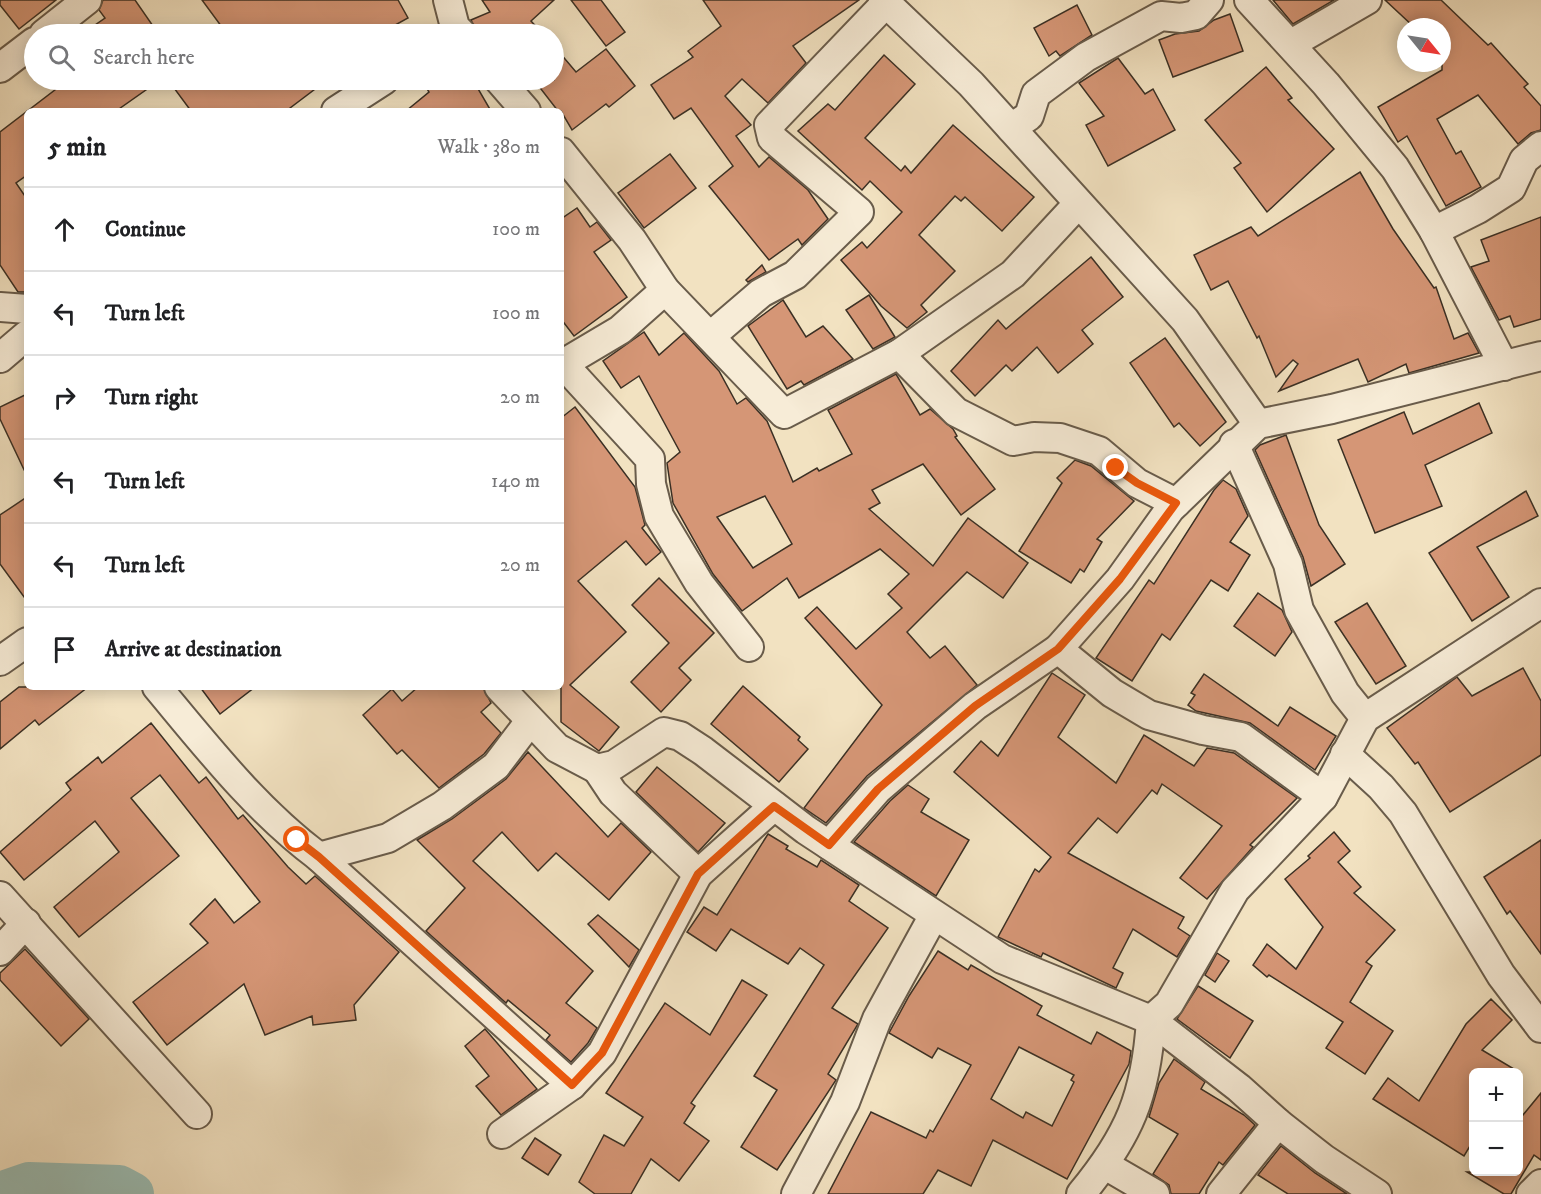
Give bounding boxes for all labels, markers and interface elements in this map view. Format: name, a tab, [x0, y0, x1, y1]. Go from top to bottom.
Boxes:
north arrow	[1397, 18, 1451, 72]
search box	[24, 24, 564, 90]
icon: search	[45, 41, 78, 74]
text: Search here	[93, 44, 195, 71]
text: 5 min	[48, 131, 106, 164]
text: Walk · 380 m	[438, 135, 540, 160]
icon: ahead	[48, 213, 81, 246]
text: Continue	[105, 216, 186, 243]
text: 100 m	[492, 217, 540, 242]
icon: left	[48, 297, 81, 330]
text: Turn left	[105, 300, 185, 327]
text: 100 m	[492, 301, 540, 326]
icon: right	[48, 381, 81, 414]
text: Turn right	[105, 384, 198, 411]
text: 20 m	[500, 385, 540, 410]
route end	[1102, 454, 1128, 480]
icon: left	[48, 465, 81, 498]
text: Turn left	[105, 468, 185, 495]
text: 140 m	[491, 469, 540, 494]
icon: left	[48, 549, 81, 582]
text: Turn left	[105, 552, 185, 579]
text: 20 m	[500, 553, 540, 578]
icon: arrive	[48, 633, 81, 666]
text: Arrive at destination	[105, 636, 282, 663]
route start	[283, 826, 309, 852]
map controls	[1469, 1068, 1523, 1176]
button: +	[1469, 1068, 1523, 1122]
button: −	[1469, 1122, 1523, 1176]

